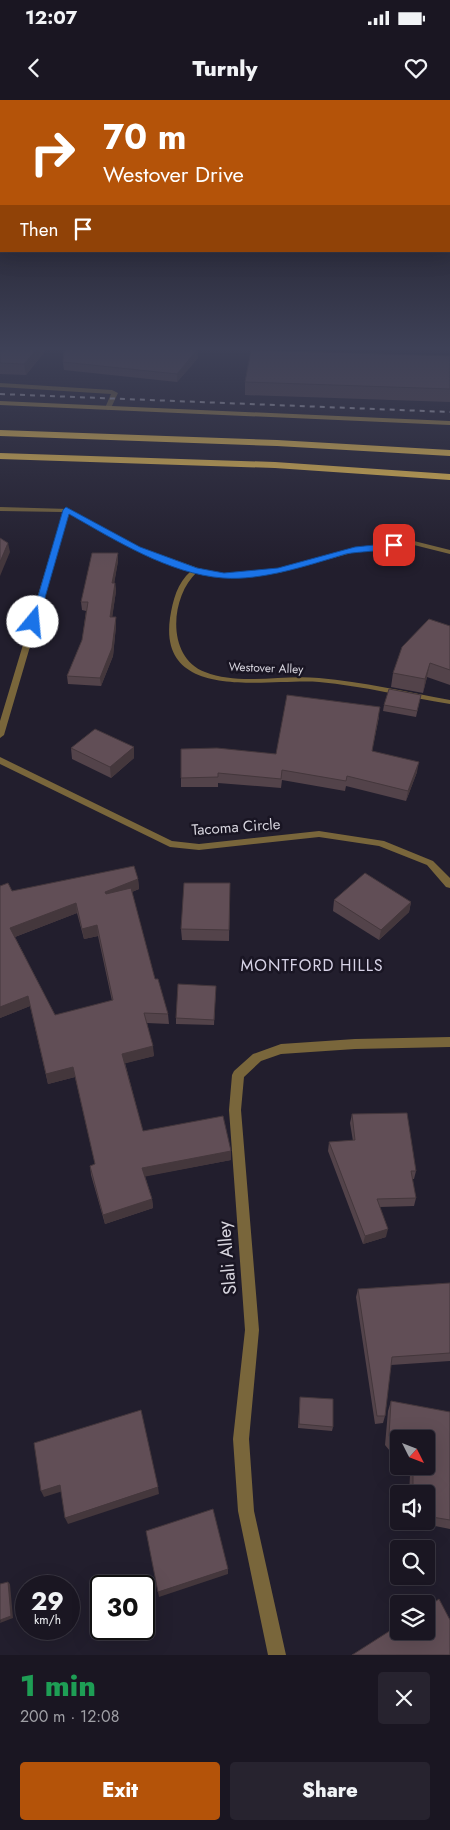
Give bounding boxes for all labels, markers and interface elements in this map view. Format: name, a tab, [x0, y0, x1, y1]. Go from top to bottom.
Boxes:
text: 12:07	[25, 4, 77, 31]
text: Turnly	[193, 52, 257, 84]
icon: back	[20, 54, 48, 82]
icon: heart	[402, 54, 430, 82]
text: 70 m	[103, 112, 186, 162]
icon: right	[20, 120, 85, 185]
text: Westover Drive	[103, 158, 244, 190]
icon: arrive	[69, 215, 97, 243]
text: Then	[20, 216, 59, 243]
pin	[373, 524, 415, 566]
icon: arrive	[380, 531, 408, 559]
position arrow	[6, 595, 58, 647]
street label: Westover Alley	[228, 658, 304, 678]
street label: Tacoma Circle	[191, 813, 281, 841]
district label: MONTFORD HILLS	[240, 954, 384, 977]
street label: Slali Alley	[211, 1220, 243, 1296]
north arrow	[390, 1430, 435, 1475]
map controls	[390, 1430, 435, 1640]
button: sound	[390, 1485, 435, 1530]
button: search	[390, 1540, 435, 1585]
speed limit sign: 30	[90, 1575, 155, 1640]
text: 29	[31, 1583, 64, 1619]
button: layers	[390, 1595, 435, 1640]
text: km/h	[34, 1611, 61, 1629]
text: 1 min	[20, 1664, 96, 1707]
button: close	[378, 1672, 430, 1724]
text: 200 m · 12:08	[20, 1705, 119, 1728]
button: Exit	[20, 1762, 220, 1820]
button: Share	[230, 1762, 430, 1820]

